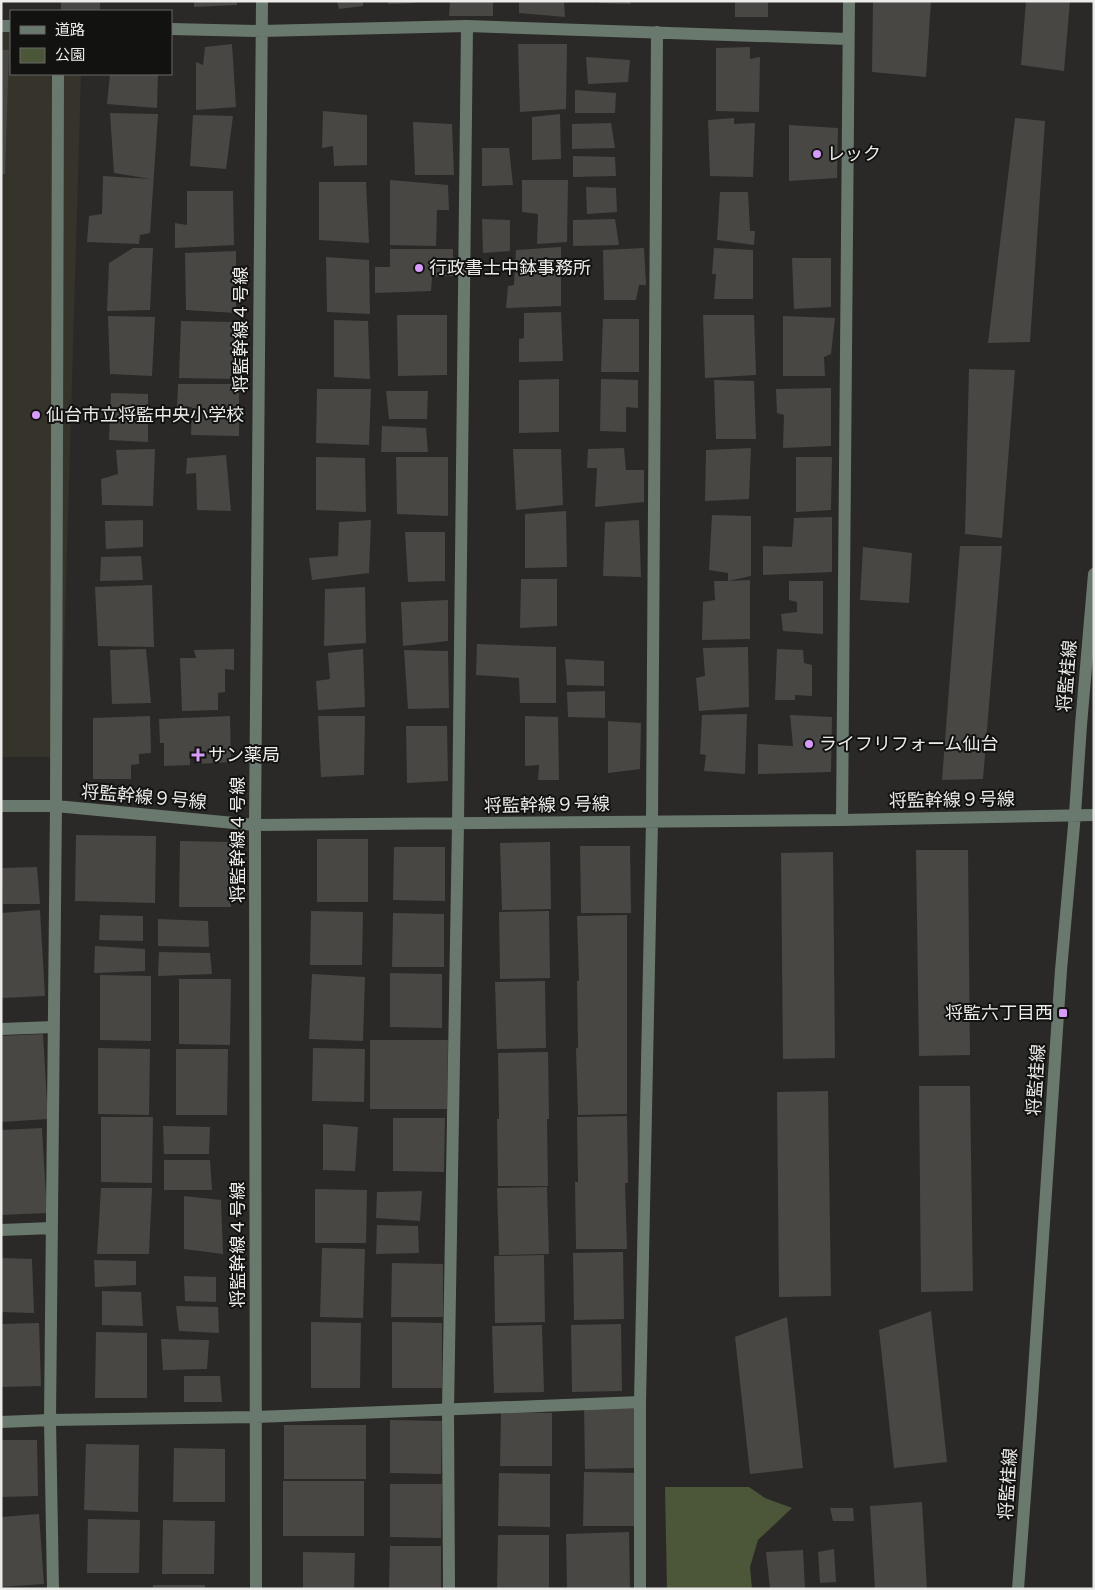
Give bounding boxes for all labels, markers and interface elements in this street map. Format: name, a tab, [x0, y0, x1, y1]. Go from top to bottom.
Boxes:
legend	[10, 10, 172, 75]
text: 道路	[55, 21, 85, 39]
text: 公園	[55, 46, 85, 64]
place label: レック	[827, 143, 881, 165]
marker: レック	[811, 148, 823, 160]
place label: 行政書士中鉢事務所	[429, 257, 591, 279]
marker: 行政書士中鉢事務所	[413, 262, 425, 274]
street label: 将監幹線４号線	[230, 267, 252, 393]
place label: 仙台市立将監中央小学校	[46, 404, 244, 426]
marker: 仙台市立将監中央小学校	[30, 409, 42, 421]
street label: 将監桂線	[1053, 639, 1081, 713]
place label: ライフリフォーム仙台	[819, 733, 998, 755]
marker: ライフリフォーム仙台	[803, 738, 815, 750]
place label: サン薬局	[208, 744, 280, 766]
marker: サン薬局	[192, 749, 204, 761]
street label: 将監幹線４号線	[227, 777, 249, 903]
street label: 将監幹線９号線	[80, 781, 208, 813]
street label: 将監幹線９号線	[889, 788, 1015, 812]
street label: 将監幹線９号線	[484, 793, 610, 817]
place label: 将監六丁目西	[945, 1002, 1053, 1024]
marker: 将監六丁目西	[1057, 1007, 1069, 1019]
street label: 将監桂線	[1023, 1043, 1049, 1117]
street label: 将監幹線４号線	[227, 1182, 249, 1308]
street label: 将監桂線	[995, 1447, 1021, 1521]

